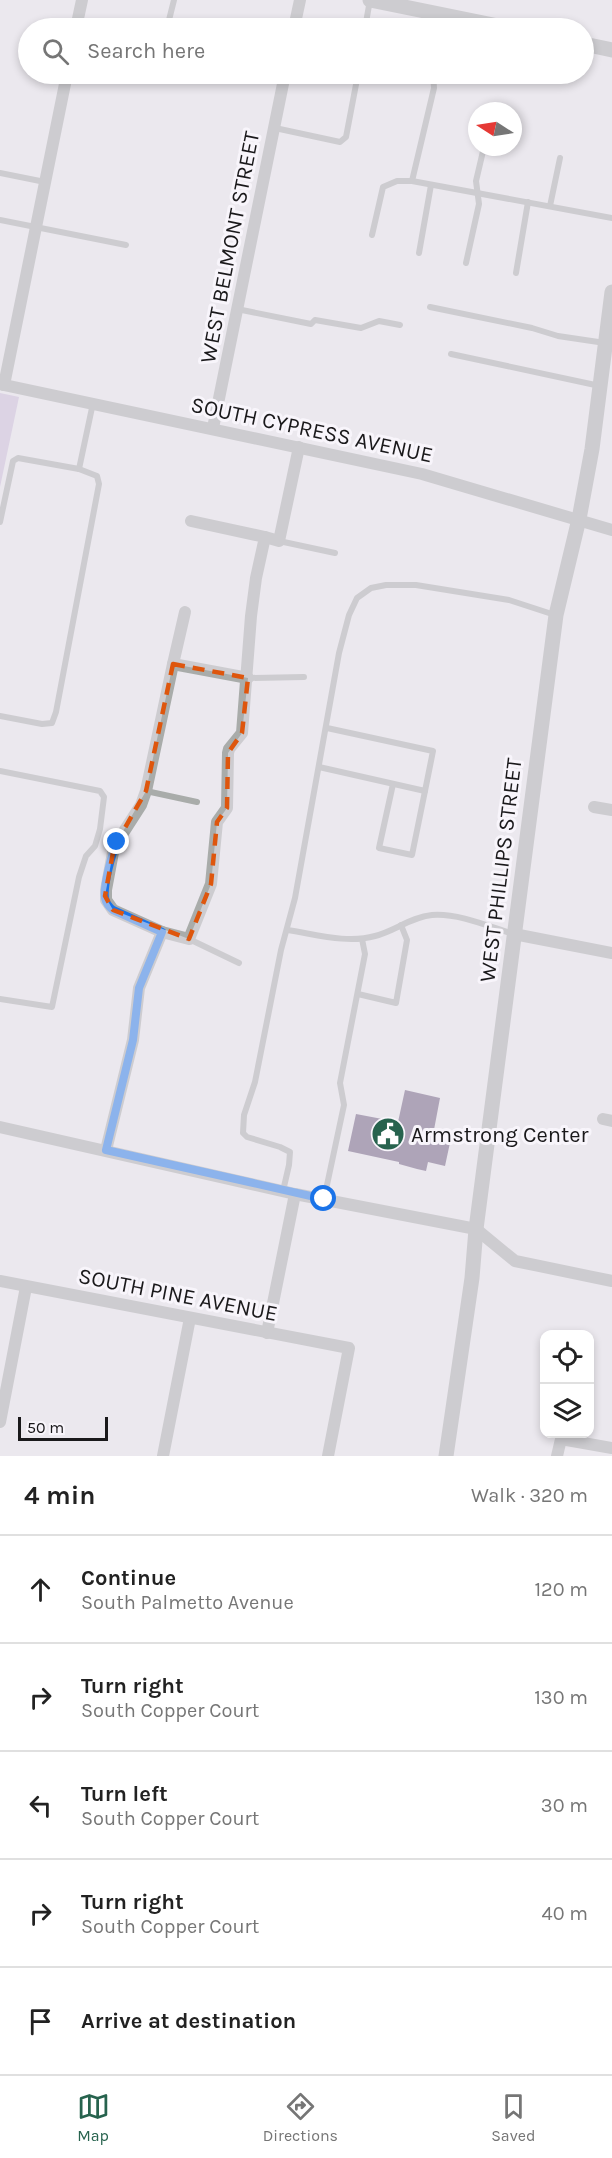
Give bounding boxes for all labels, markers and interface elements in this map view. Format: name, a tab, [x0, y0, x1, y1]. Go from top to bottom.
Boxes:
search box	[18, 18, 594, 84]
icon: search	[39, 35, 72, 68]
text: Search here	[87, 38, 205, 64]
north arrow	[468, 102, 522, 156]
street label: WEST BELMONT STREET	[195, 129, 265, 365]
street label: SOUTH CYPRESS AVENUE	[188, 392, 435, 468]
street label: WEST PHILLIPS STREET	[474, 757, 528, 984]
route end	[103, 828, 129, 854]
public building icon: Armstrong Center	[370, 1116, 406, 1152]
place label: Armstrong Center	[411, 1122, 589, 1148]
route start	[310, 1185, 336, 1211]
street label: SOUTH PINE AVENUE	[76, 1263, 280, 1327]
map controls	[540, 1330, 594, 1438]
button: locate	[540, 1330, 594, 1384]
button: layers	[540, 1384, 594, 1438]
scale bar	[18, 1414, 108, 1442]
text: 50 m	[27, 1418, 64, 1437]
text: 4 min	[24, 1480, 95, 1511]
text: Walk · 320 m	[471, 1484, 588, 1507]
text: Continue	[81, 1565, 176, 1591]
icon: ahead	[24, 1573, 57, 1606]
text: 120 m	[534, 1578, 588, 1601]
text: South Palmetto Avenue	[81, 1591, 294, 1614]
text: Turn right	[81, 1673, 184, 1699]
icon: right	[24, 1681, 57, 1714]
text: 130 m	[534, 1686, 588, 1709]
text: South Copper Court	[81, 1699, 259, 1722]
text: Turn left	[81, 1781, 168, 1807]
icon: left	[24, 1789, 57, 1822]
text: 30 m	[541, 1794, 588, 1817]
text: South Copper Court	[81, 1807, 259, 1830]
text: Turn right	[81, 1889, 184, 1915]
icon: right	[24, 1897, 57, 1930]
text: 40 m	[542, 1902, 588, 1925]
text: South Copper Court	[81, 1915, 259, 1938]
icon: arrive	[24, 2005, 57, 2038]
text: Arrive at destination	[81, 2008, 296, 2034]
tab: Map	[77, 2090, 110, 2145]
tab: Directions	[263, 2090, 338, 2145]
tab: Saved	[491, 2090, 535, 2145]

